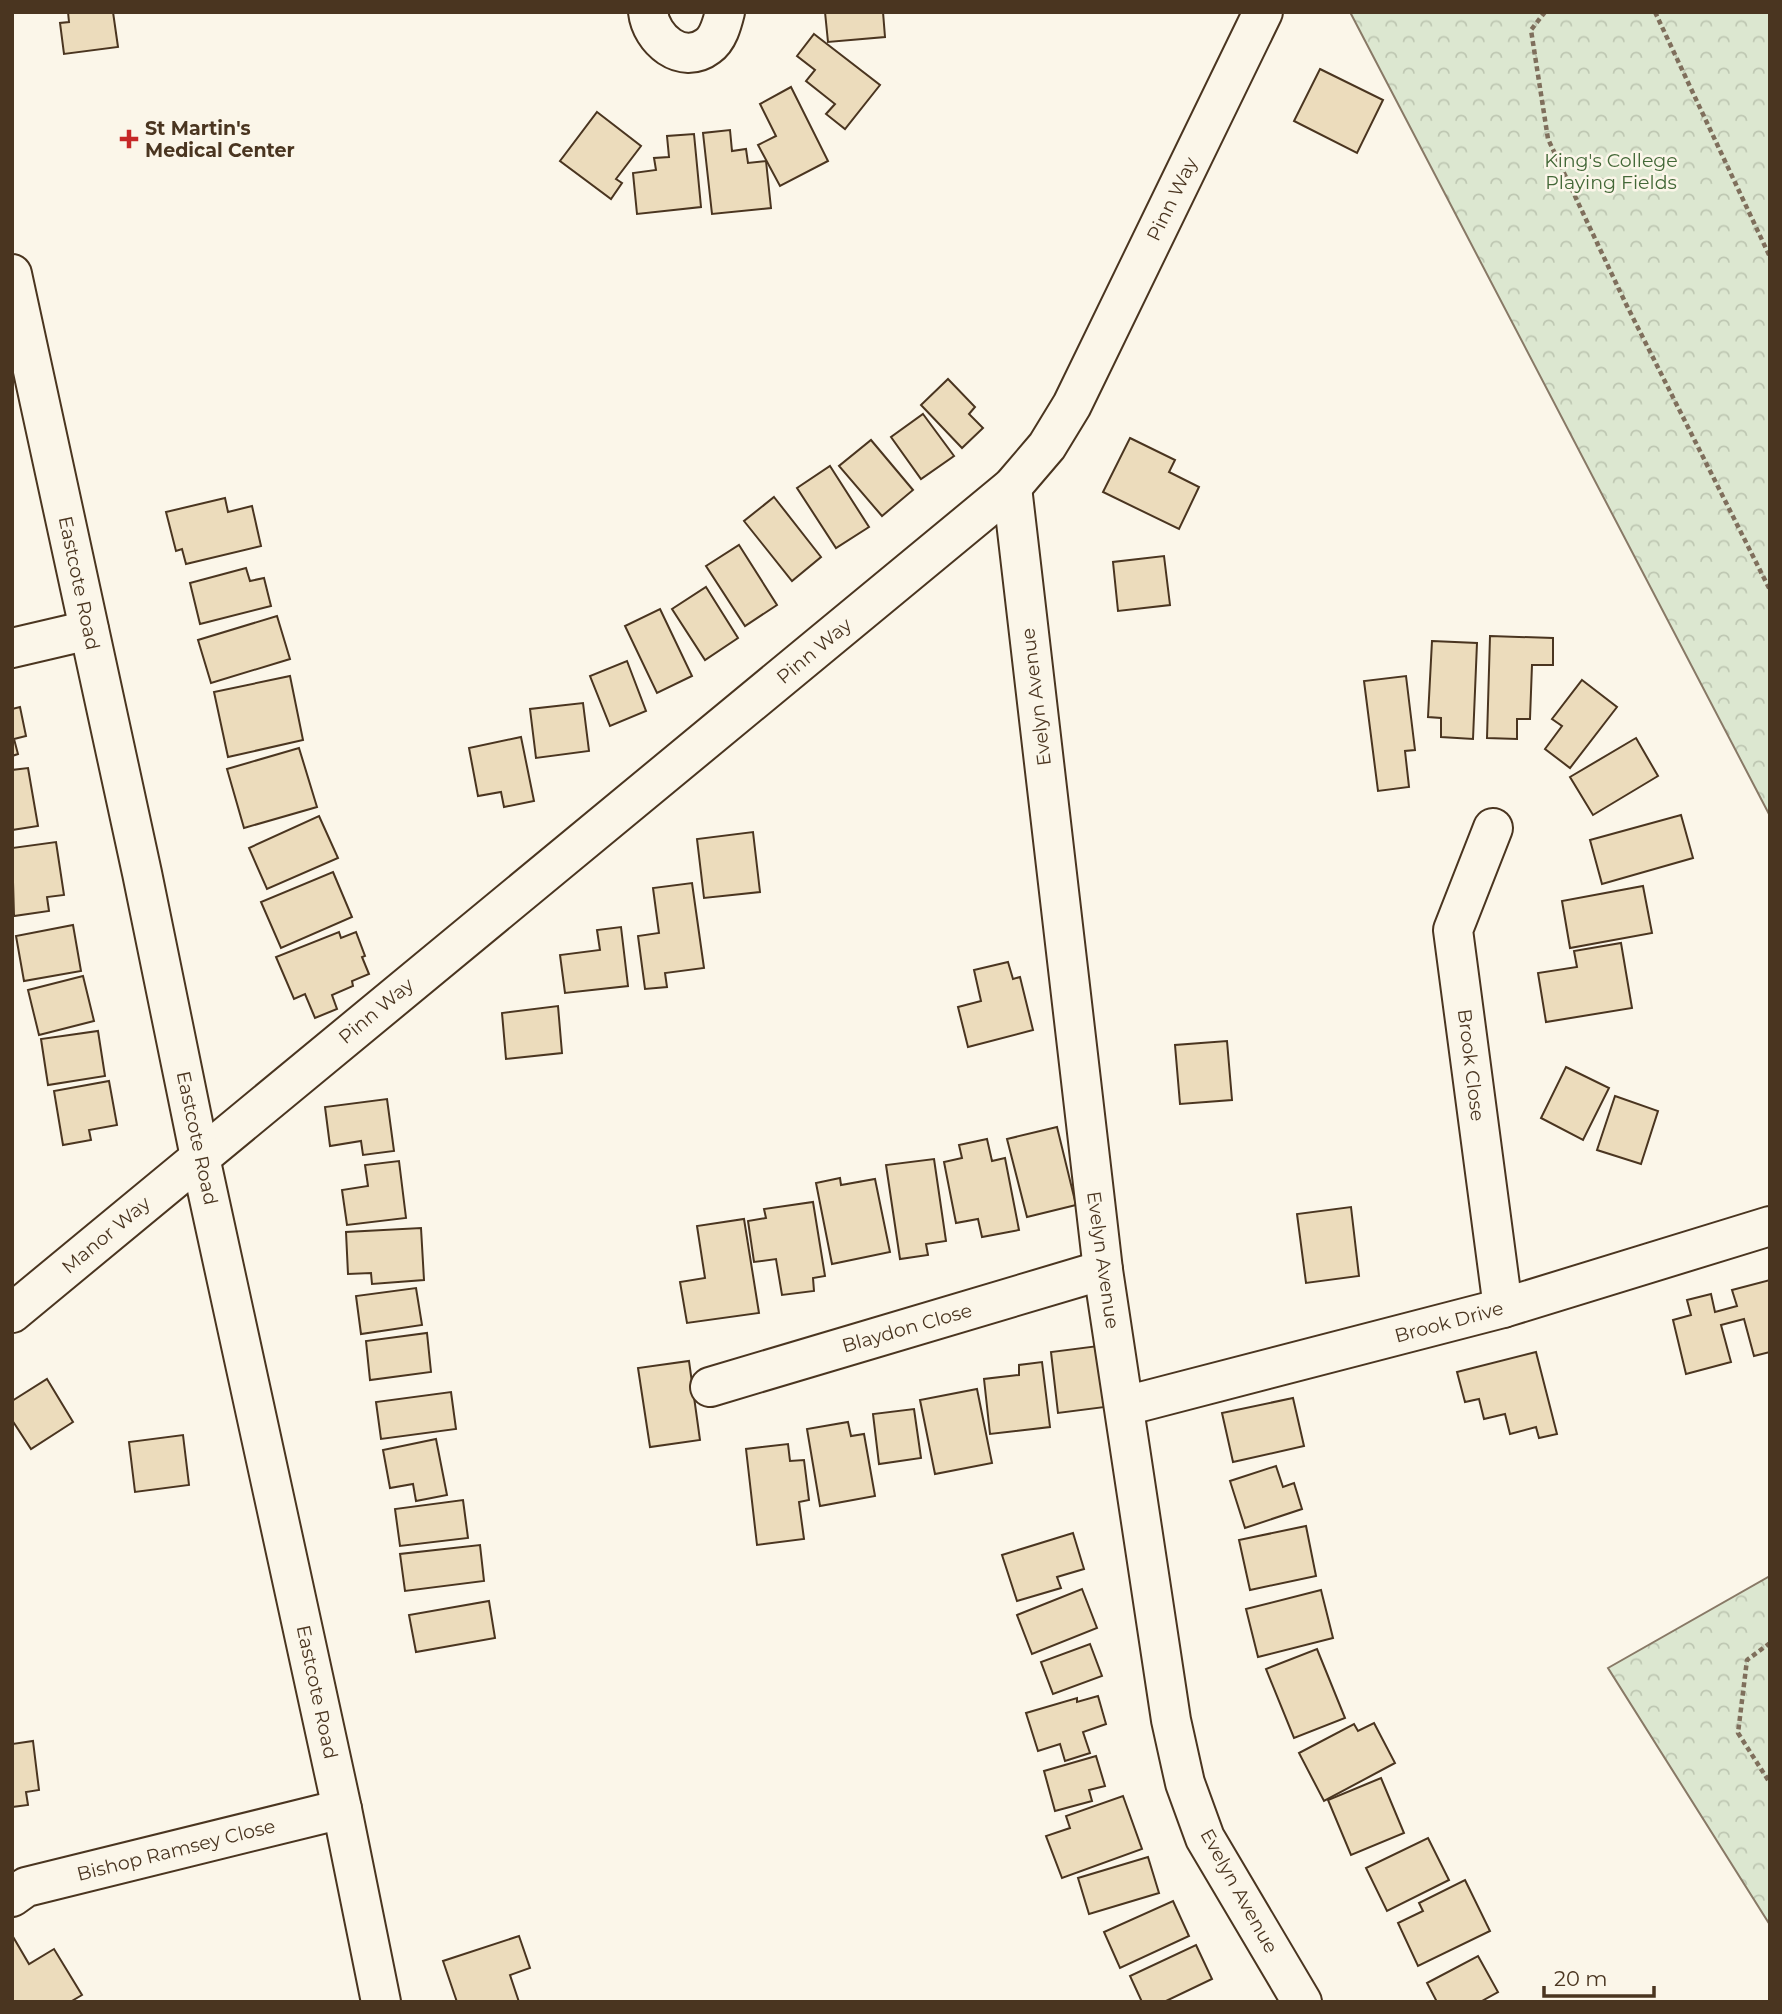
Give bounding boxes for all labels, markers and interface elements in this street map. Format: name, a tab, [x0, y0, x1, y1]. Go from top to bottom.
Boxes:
place label: St Martin's Medical Center	[145, 117, 295, 162]
marker: St Martin's Medical Center	[119, 129, 139, 149]
park label: King's College Playing Fields	[1544, 149, 1678, 194]
street label: Pinn Way	[1142, 153, 1203, 245]
street label: Eastcote Road	[54, 514, 104, 652]
street label: Pinn Way	[772, 613, 857, 689]
street label: Evelyn Avenue	[1016, 627, 1056, 767]
street label: Pinn Way	[334, 973, 419, 1049]
street label: Brook Close	[1453, 1007, 1489, 1123]
street label: Eastcote Road	[172, 1069, 222, 1207]
street label: Evelyn Avenue	[1082, 1190, 1124, 1330]
street label: Manor Way	[57, 1191, 155, 1278]
street label: Brook Drive	[1392, 1296, 1506, 1348]
street label: Blaydon Close	[839, 1298, 975, 1358]
street label: Eastcote Road	[292, 1623, 342, 1761]
street label: Bishop Ramsey Close	[74, 1814, 278, 1886]
street label: Evelyn Avenue	[1195, 1825, 1283, 1957]
scale bar	[1544, 1954, 1654, 1998]
text: 20 m	[1554, 1966, 1608, 1991]

